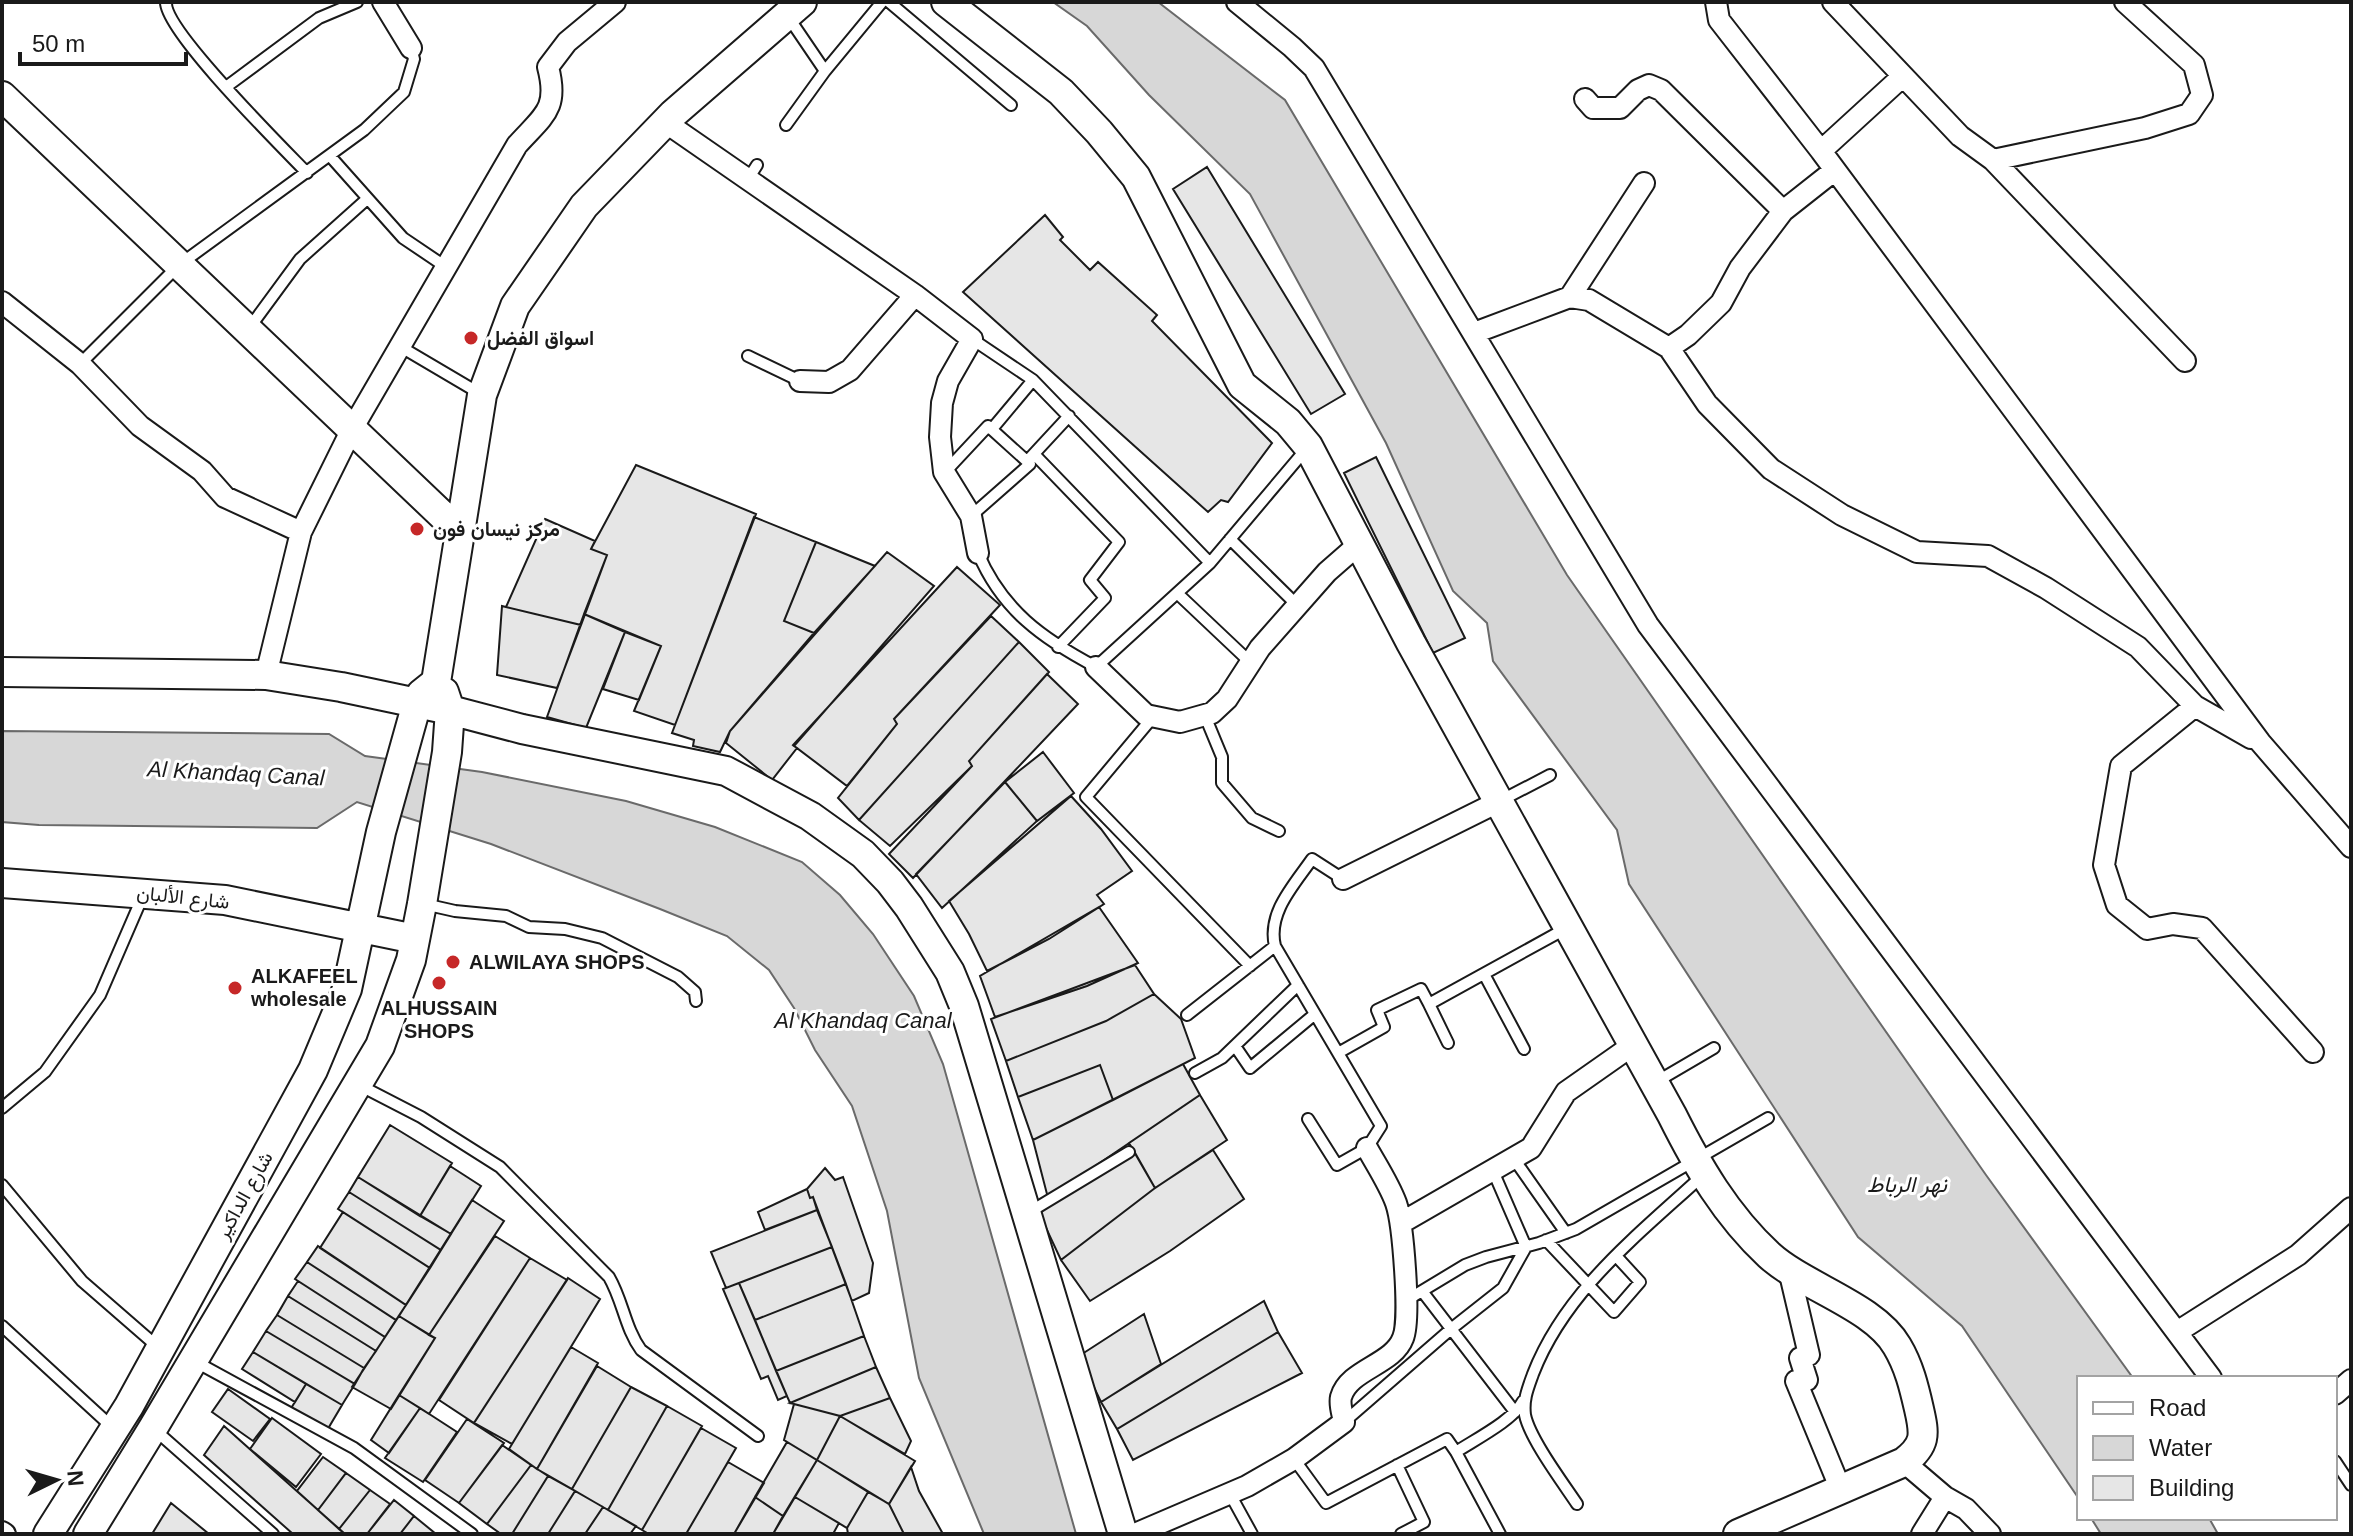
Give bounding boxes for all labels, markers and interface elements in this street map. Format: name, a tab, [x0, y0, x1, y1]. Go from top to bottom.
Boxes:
scale bar	[20, 16, 186, 66]
text: 50 m	[32, 30, 85, 57]
place label: اسواق الفضل	[487, 327, 594, 351]
marker: اسواق الفضل	[462, 329, 480, 347]
place label: مركز نيسان فون	[433, 518, 560, 542]
marker: مركز نيسان فون	[408, 520, 426, 538]
water label: Al Khandaq Canal	[145, 756, 326, 791]
street label: شارع الألبان	[135, 881, 231, 916]
place label: ALWILAYA SHOPS	[469, 951, 645, 973]
marker: ALWILAYA SHOPS	[444, 953, 462, 971]
place label: ALKAFEEL wholesale	[250, 965, 358, 1010]
marker: ALHUSSAIN SHOPS	[430, 974, 448, 992]
marker: ALKAFEEL wholesale	[226, 979, 244, 997]
place label: ALHUSSAIN SHOPS	[381, 997, 497, 1042]
water label: Al Khandaq Canal	[772, 1008, 953, 1033]
street label: شارع الداكير	[211, 1148, 280, 1245]
water label: نهر الرباط	[1867, 1172, 1949, 1198]
legend	[2077, 1376, 2337, 1520]
text: Road	[2149, 1394, 2206, 1421]
text: Water	[2149, 1434, 2212, 1461]
north arrow	[16, 1440, 96, 1520]
text: N	[62, 1469, 89, 1487]
text: Building	[2149, 1474, 2234, 1501]

